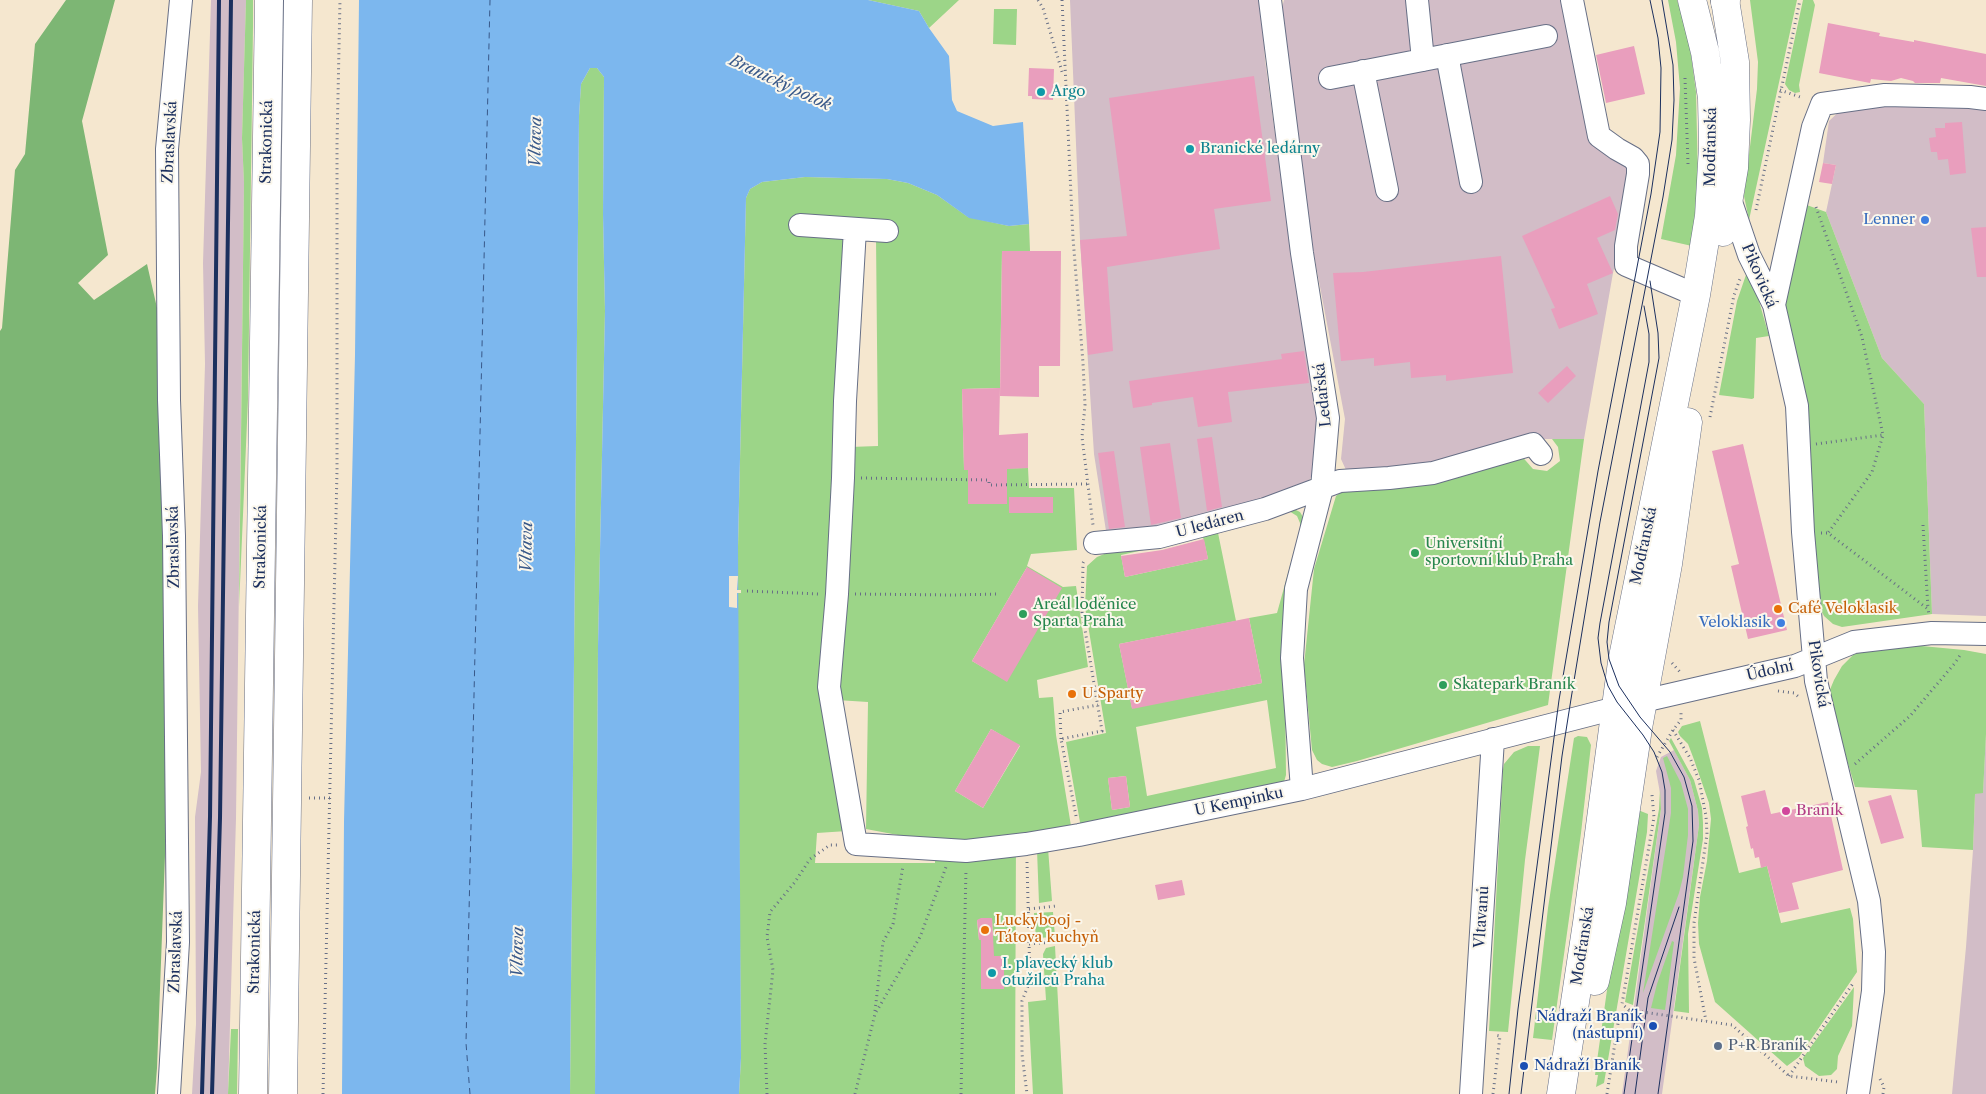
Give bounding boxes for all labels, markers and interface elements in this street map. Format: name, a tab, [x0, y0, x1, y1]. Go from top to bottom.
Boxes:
water label: Branický potok	[726, 51, 834, 115]
place label: Argo	[1051, 83, 1085, 101]
marker: Argo	[1035, 86, 1047, 98]
street label: Zbraslavská	[159, 100, 181, 184]
street label: Strakonická	[257, 100, 277, 184]
street label: Modřanská	[1701, 107, 1721, 187]
water label: Vltava	[526, 116, 546, 168]
place label: Branické ledárny	[1200, 140, 1320, 158]
marker: Branické ledárny	[1184, 143, 1196, 155]
place label: Lenner	[1863, 211, 1915, 229]
marker: Lenner	[1919, 214, 1931, 226]
street label: Pikovická	[1737, 241, 1781, 311]
street label: Ledařská	[1311, 362, 1335, 428]
street label: Strakonická	[251, 505, 271, 589]
street label: Modřanská	[1627, 505, 1661, 587]
street label: Zbraslavská	[164, 506, 184, 588]
street label: U ledáren	[1174, 506, 1246, 542]
water label: Vltava	[517, 521, 537, 573]
place label: Universitní sportovní klub Praha	[1425, 535, 1573, 570]
marker: Universitní sportovní klub Praha	[1409, 547, 1421, 559]
place label: Areál loděnice Sparta Praha	[1033, 596, 1136, 631]
place label: Café Veloklasik	[1788, 600, 1897, 618]
marker: Café Veloklasik	[1772, 603, 1784, 615]
marker: Areál loděnice Sparta Praha	[1017, 608, 1029, 620]
place label: Veloklasik	[1699, 614, 1771, 632]
marker: Veloklasik	[1775, 617, 1787, 629]
street label: Pikovická	[1804, 639, 1832, 709]
street label: Údolní	[1745, 657, 1795, 685]
place label: Skatepark Braník	[1453, 676, 1575, 694]
marker: Skatepark Braník	[1437, 679, 1449, 691]
place label: U Sparty	[1082, 685, 1144, 703]
marker: U Sparty	[1066, 688, 1078, 700]
street label: U Kempinku	[1193, 784, 1285, 820]
place label: Braník	[1796, 802, 1843, 820]
marker: Braník	[1780, 805, 1792, 817]
street label: Vltavanů	[1471, 885, 1493, 949]
street label: Modřanská	[1568, 905, 1598, 987]
street label: Zbraslavská	[166, 910, 186, 994]
street label: Strakonická	[245, 910, 265, 994]
place label: Luckybooj - Tátova kuchyň	[995, 912, 1099, 947]
marker: Luckybooj - Tátova kuchyň	[979, 924, 991, 936]
water label: Vltava	[508, 926, 528, 978]
place label: I. plavecký klub otužilců Praha	[1002, 955, 1113, 990]
marker: I. plavecký klub otužilců Praha	[986, 967, 998, 979]
place label: Nádraží Braník (nástupní)	[1536, 1008, 1643, 1043]
marker: Nádraží Braník (nástupní)	[1647, 1020, 1659, 1032]
place label: P+R Braník	[1728, 1037, 1808, 1055]
marker: P+R Braník	[1712, 1040, 1724, 1052]
place label: Nádraží Braník	[1534, 1057, 1641, 1075]
marker: Nádraží Braník	[1518, 1060, 1530, 1072]

